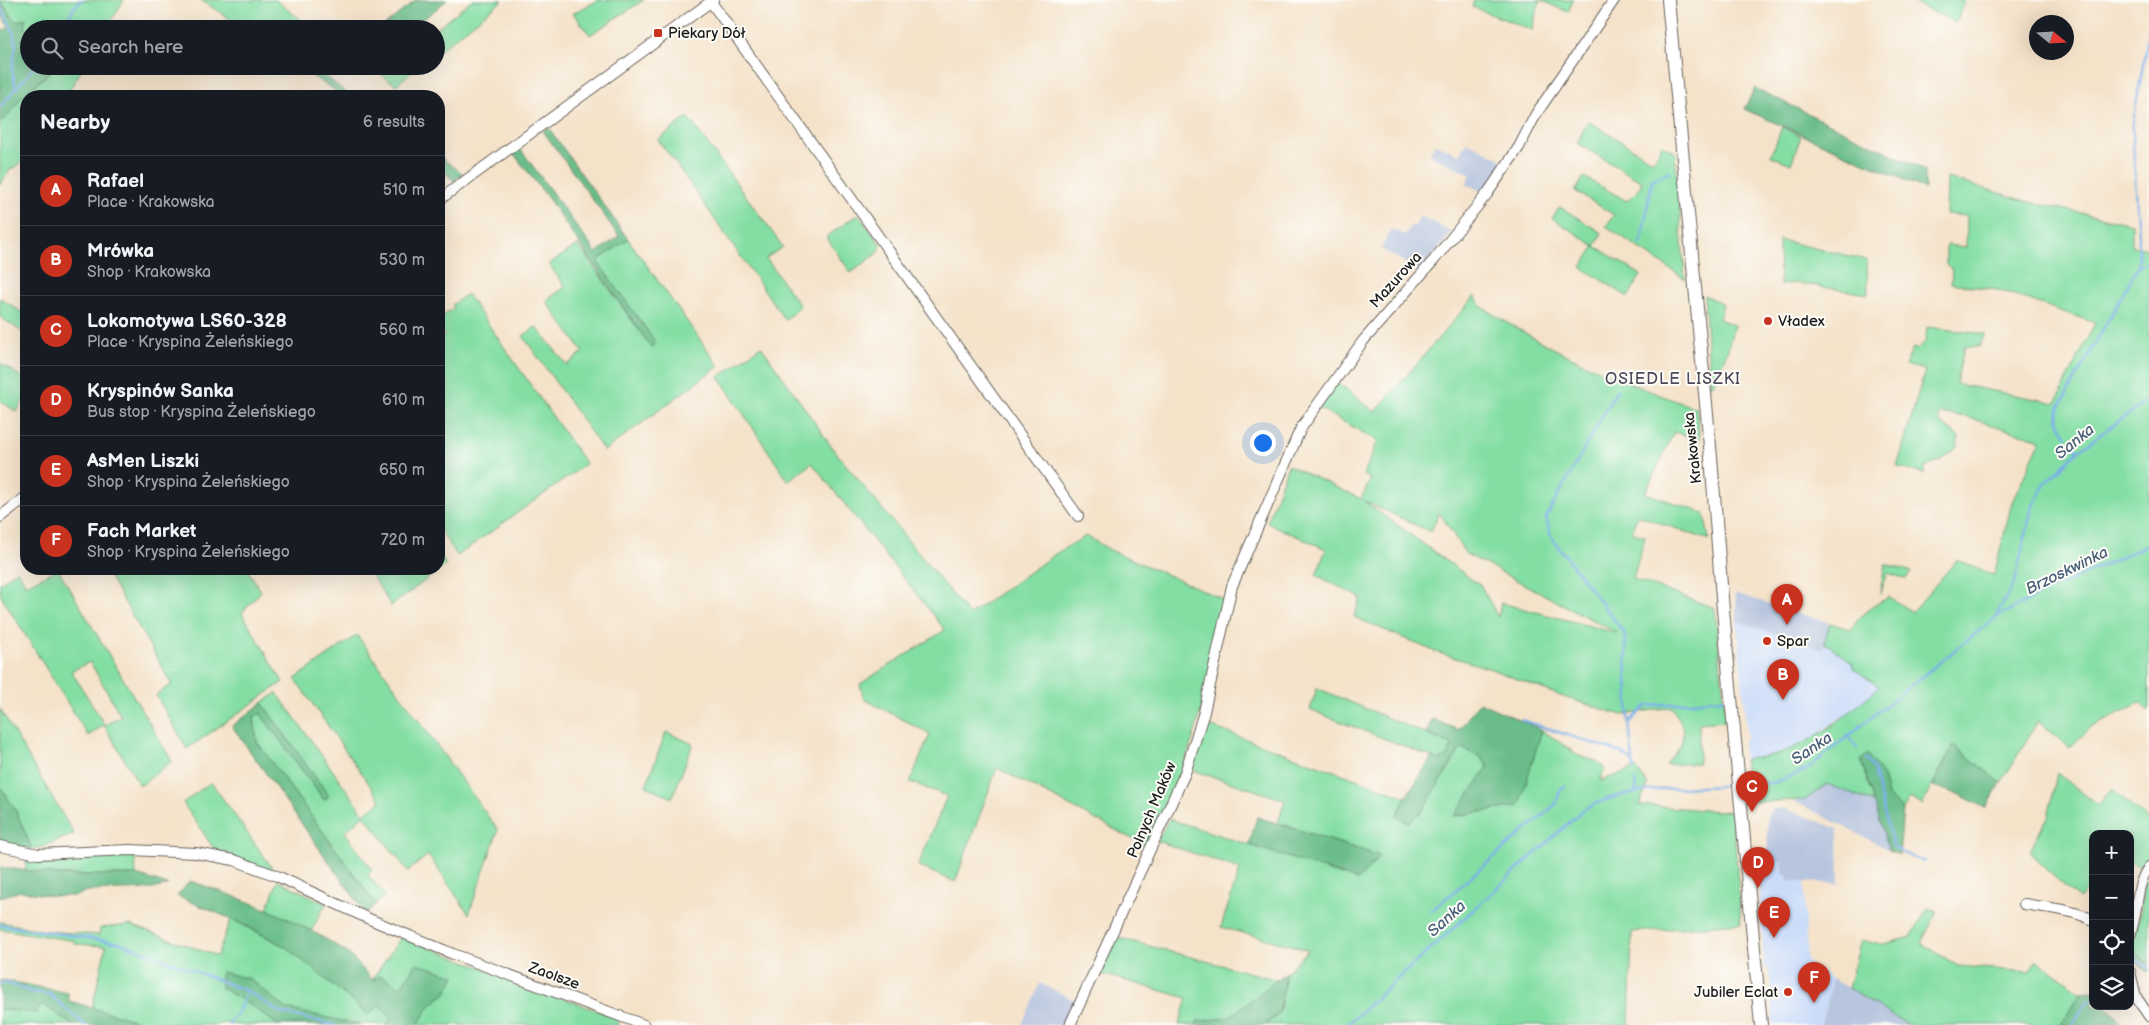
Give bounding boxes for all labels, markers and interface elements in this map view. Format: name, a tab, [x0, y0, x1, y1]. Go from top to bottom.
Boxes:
north arrow	[2029, 15, 2074, 60]
search box	[20, 20, 445, 75]
place label: Piekary Dół	[668, 24, 746, 43]
marker: Piekary Dół	[652, 27, 664, 39]
icon: search	[38, 34, 66, 62]
text: Search here	[78, 36, 183, 59]
text: Nearby	[40, 110, 110, 135]
text: 6 results	[363, 113, 425, 132]
text: Rafael	[87, 170, 144, 193]
text: A	[51, 181, 61, 200]
text: 510 m	[383, 181, 425, 200]
text: Place · Krakowska	[87, 193, 215, 212]
text: Mrówka	[87, 240, 154, 263]
street label: Mazurowa	[1366, 248, 1426, 312]
text: B	[50, 251, 62, 270]
text: 530 m	[379, 251, 425, 270]
text: Shop · Krakowska	[87, 263, 211, 282]
text: Lokomotywa LS60-328	[87, 310, 287, 333]
place label: Vładex	[1778, 312, 1825, 331]
marker: Vładex	[1762, 315, 1774, 327]
text: C	[50, 321, 62, 340]
text: 560 m	[379, 321, 425, 340]
text: Place · Kryspina Żeleńskiego	[87, 333, 294, 352]
district label: OSIEDLE LISZKI	[1605, 370, 1741, 389]
text: Kryspinów Sanka	[87, 380, 234, 403]
text: D	[50, 391, 62, 410]
text: 610 m	[382, 391, 425, 410]
text: Bus stop · Kryspina Żeleńskiego	[87, 403, 316, 422]
street label: Krakowska	[1680, 411, 1706, 485]
water label: Sanka	[2052, 420, 2098, 464]
your location	[1250, 430, 1276, 456]
text: AsMen Liszki	[87, 450, 199, 473]
text: E	[51, 461, 61, 480]
text: 650 m	[379, 461, 425, 480]
text: Shop · Kryspina Żeleńskiego	[87, 473, 290, 492]
text: Fach Market	[87, 520, 196, 543]
text: F	[51, 531, 61, 550]
text: 720 m	[381, 531, 425, 550]
text: Shop · Kryspina Żeleńskiego	[87, 543, 290, 562]
water label: Brzoskwinka	[2023, 543, 2111, 599]
pin: A	[1771, 584, 1803, 625]
place label: Spar	[1777, 632, 1809, 651]
marker: Spar	[1761, 635, 1773, 647]
pin: B	[1767, 659, 1799, 700]
water label: Sanka	[1788, 729, 1836, 769]
street label: Polnych Maków	[1123, 759, 1181, 861]
pin: C	[1736, 771, 1768, 812]
map controls	[2089, 830, 2134, 1010]
button: +	[2089, 830, 2134, 875]
pin: D	[1742, 847, 1774, 888]
button: −	[2089, 875, 2134, 920]
water label: Sanka	[1424, 897, 1470, 941]
pin: E	[1758, 897, 1790, 938]
button: locate	[2089, 920, 2134, 965]
street label: Zaolsze	[525, 958, 582, 994]
pin: F	[1798, 962, 1830, 1003]
button: layers	[2089, 965, 2134, 1010]
place label: Jubiler Eclat	[1694, 983, 1778, 1002]
marker: Jubiler Eclat	[1782, 986, 1794, 998]

